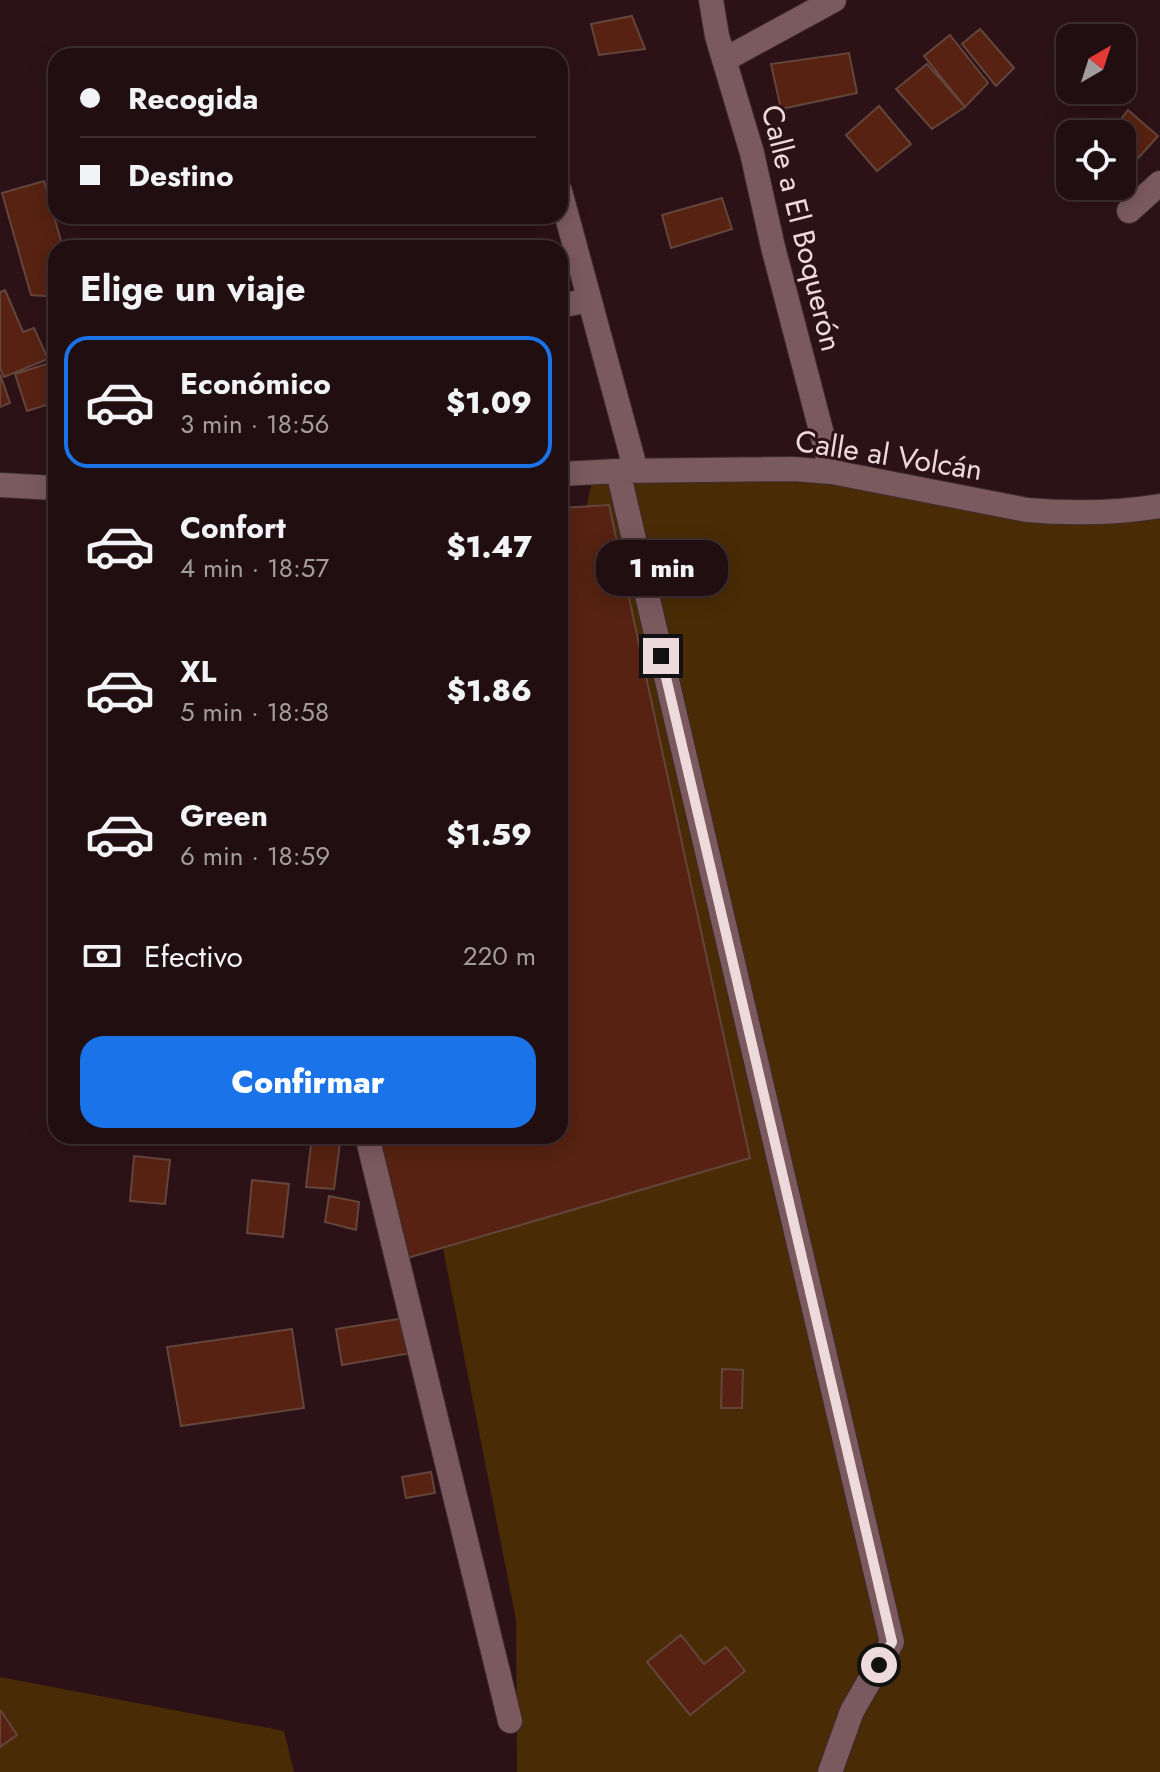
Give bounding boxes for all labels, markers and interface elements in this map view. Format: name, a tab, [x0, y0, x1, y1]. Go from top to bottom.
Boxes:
north arrow	[1056, 24, 1136, 104]
map controls	[1056, 24, 1136, 200]
text: Recogida	[128, 77, 258, 120]
street label: Calle a El Boquerón	[751, 100, 853, 356]
button: locate	[1056, 120, 1136, 200]
text: Destino	[128, 154, 234, 197]
text: Elige un viaje	[80, 262, 306, 314]
text: Económico	[180, 362, 331, 405]
icon: car	[84, 366, 156, 438]
text: $1.09	[446, 381, 532, 424]
text: 3 min · 18:56	[180, 405, 329, 443]
street label: Calle al Volcán	[792, 419, 986, 491]
text: Confort	[180, 506, 286, 549]
icon: car	[84, 510, 156, 582]
text: $1.47	[447, 525, 532, 568]
callout: 1 min	[595, 540, 727, 596]
text: 4 min · 18:57	[180, 549, 329, 587]
text: 1 min	[629, 549, 695, 587]
route end	[643, 638, 679, 674]
text: XL	[180, 650, 216, 693]
icon: car	[84, 654, 156, 726]
text: $1.86	[447, 669, 532, 712]
text: 5 min · 18:58	[180, 693, 329, 731]
text: Green	[180, 794, 268, 837]
icon: car	[84, 798, 156, 870]
text: $1.59	[446, 813, 532, 856]
text: 6 min · 18:59	[180, 837, 330, 875]
icon: cash	[80, 934, 124, 978]
text: Efectivo	[144, 935, 243, 978]
text: 220 m	[463, 937, 536, 975]
button: Confirmar	[80, 1036, 536, 1128]
route start	[861, 1647, 897, 1683]

